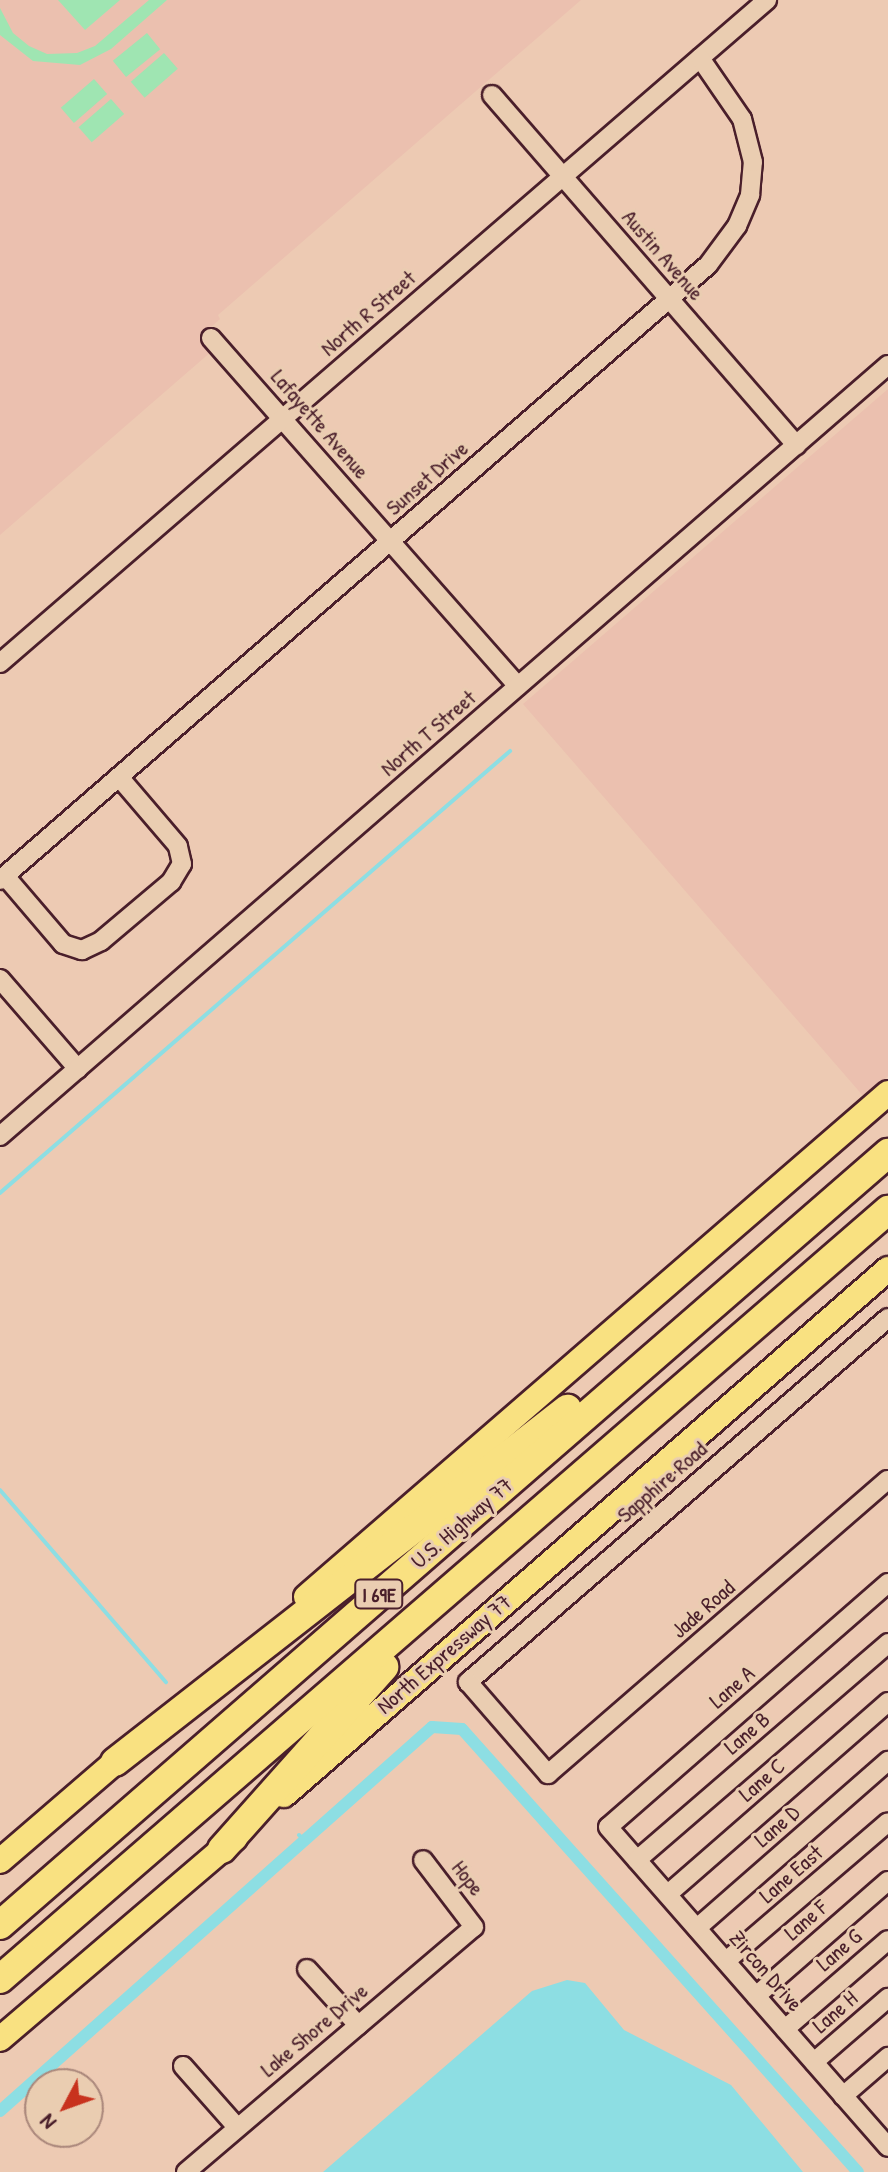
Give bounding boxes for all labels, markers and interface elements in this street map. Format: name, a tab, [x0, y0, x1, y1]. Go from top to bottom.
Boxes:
street label: Austin Avenue	[617, 204, 709, 306]
street label: North R Street	[315, 265, 421, 361]
street label: Lafayette Avenue	[265, 364, 375, 484]
street label: Sunset Drive	[381, 435, 473, 521]
street label: North T Street	[375, 685, 481, 781]
street label: Sapphire Road	[612, 1436, 712, 1528]
street label: U.S. Highway 77	[406, 1472, 518, 1574]
street label: Jade Road	[666, 1574, 740, 1644]
road number: I 69E	[353, 1578, 405, 1610]
street label: North Expressway 77	[372, 1589, 516, 1719]
street label: Lane A	[704, 1660, 760, 1714]
street label: Lane B	[719, 1706, 775, 1760]
street label: Lane C	[733, 1753, 791, 1807]
street label: Lane D	[749, 1799, 805, 1853]
street label: Lane East	[754, 1839, 828, 1909]
street label: Hope	[446, 1855, 490, 1901]
street label: Lane F	[779, 1894, 833, 1946]
street label: Lane G	[811, 1923, 867, 1977]
street label: Zircon Drive	[724, 1925, 808, 2017]
street label: Lake Shore Drive	[255, 1978, 373, 2082]
street label: Lane H	[807, 1985, 863, 2039]
north arrow	[24, 2068, 104, 2148]
text: N	[32, 2108, 63, 2137]

